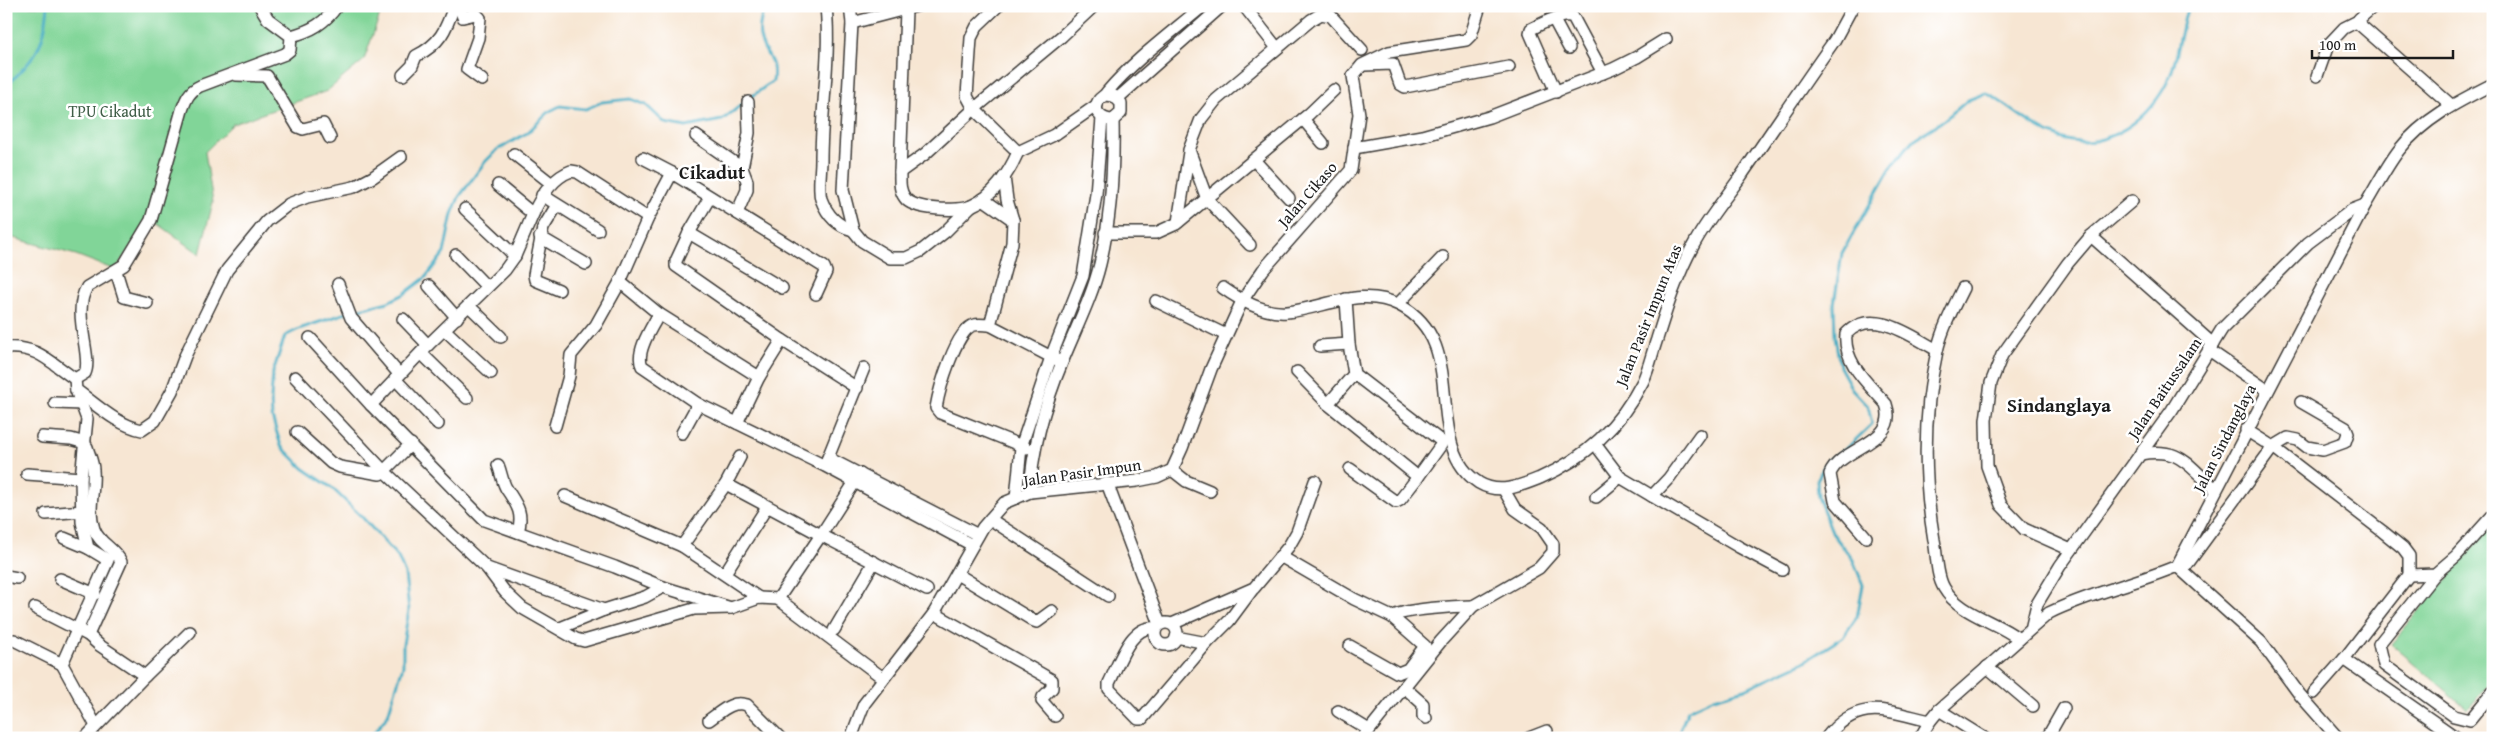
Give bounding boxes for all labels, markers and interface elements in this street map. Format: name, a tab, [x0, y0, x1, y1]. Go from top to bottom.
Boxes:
scale bar	[2312, 28, 2453, 60]
text: 100 m	[2319, 34, 2357, 55]
park label: TPU Cikadut	[68, 99, 152, 123]
street label: Jalan Cikaso	[1270, 156, 1342, 234]
district label: Cikadut	[679, 158, 746, 186]
street label: Jalan Pasir Impun Atas	[1608, 240, 1687, 392]
street label: Jalan Baitussalam	[2120, 332, 2207, 445]
street label: Jalan Sindanglaya	[2185, 379, 2262, 498]
district label: Sindanglaya	[2007, 391, 2111, 419]
street label: Jalan Pasir Impun	[1020, 452, 1142, 492]

